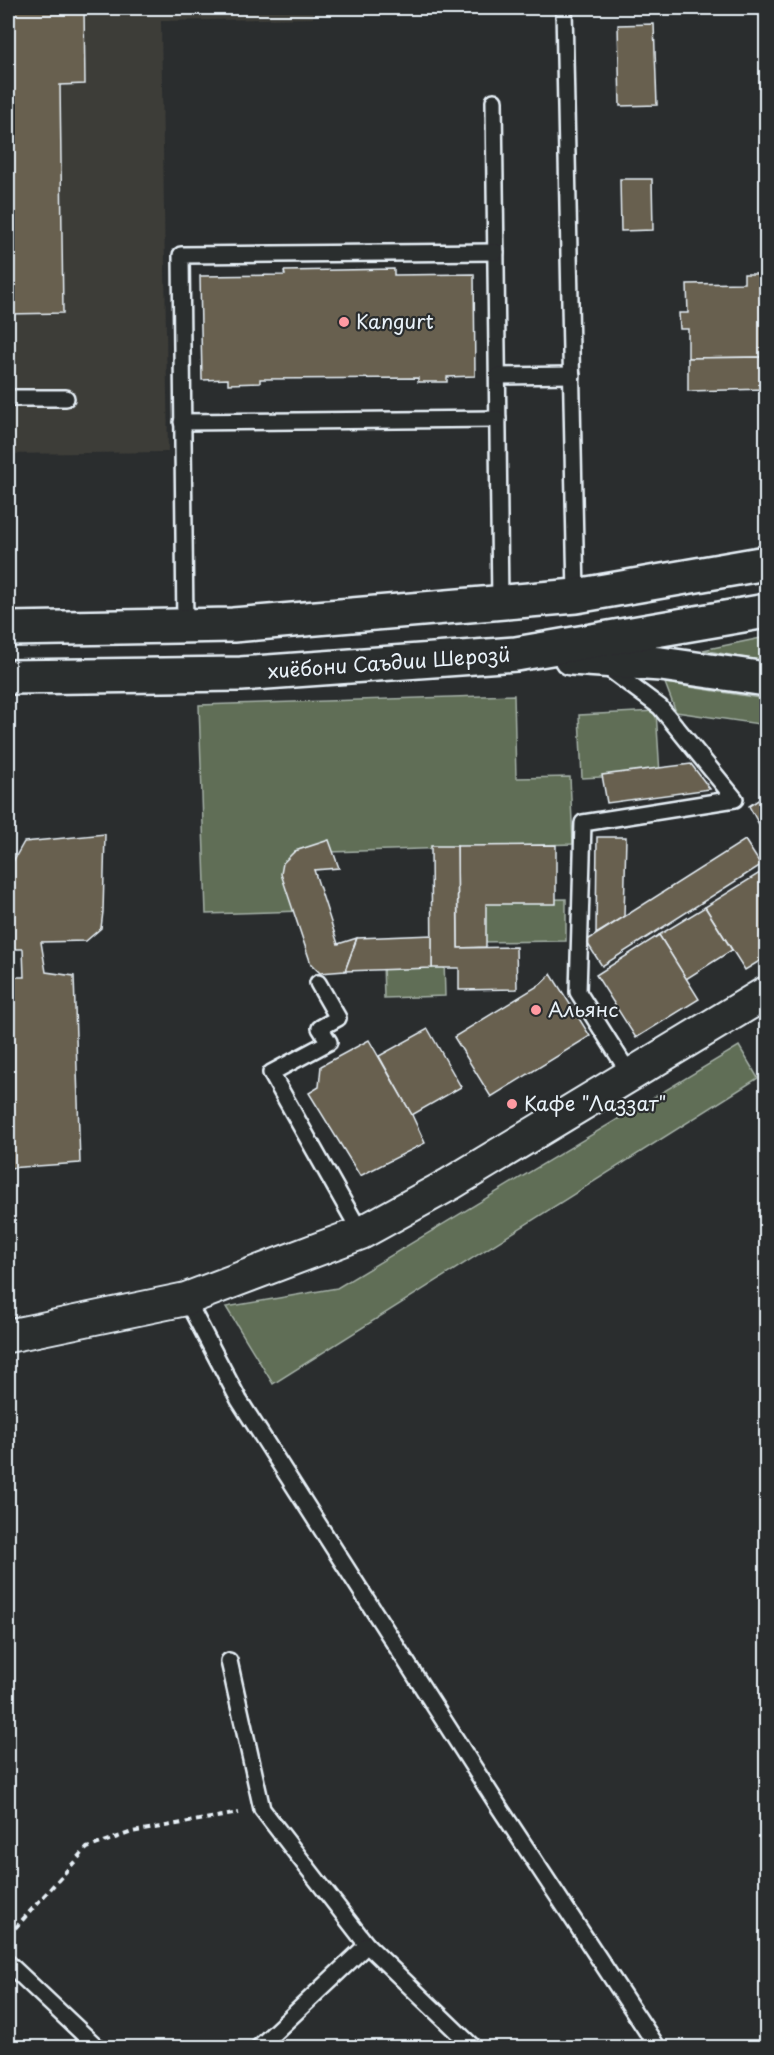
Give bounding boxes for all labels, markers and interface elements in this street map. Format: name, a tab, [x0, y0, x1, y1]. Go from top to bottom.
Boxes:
place label: Kangurt	[356, 306, 434, 336]
marker: Kangurt	[337, 315, 351, 329]
street label: хиёбони Саъдии Шерозӣ	[267, 639, 511, 685]
place label: Альянс	[548, 994, 619, 1024]
marker: Альянс	[529, 1003, 543, 1017]
place label: Кафе "Лаззат"	[524, 1088, 667, 1118]
marker: Кафе "Лаззат"	[505, 1097, 519, 1111]

